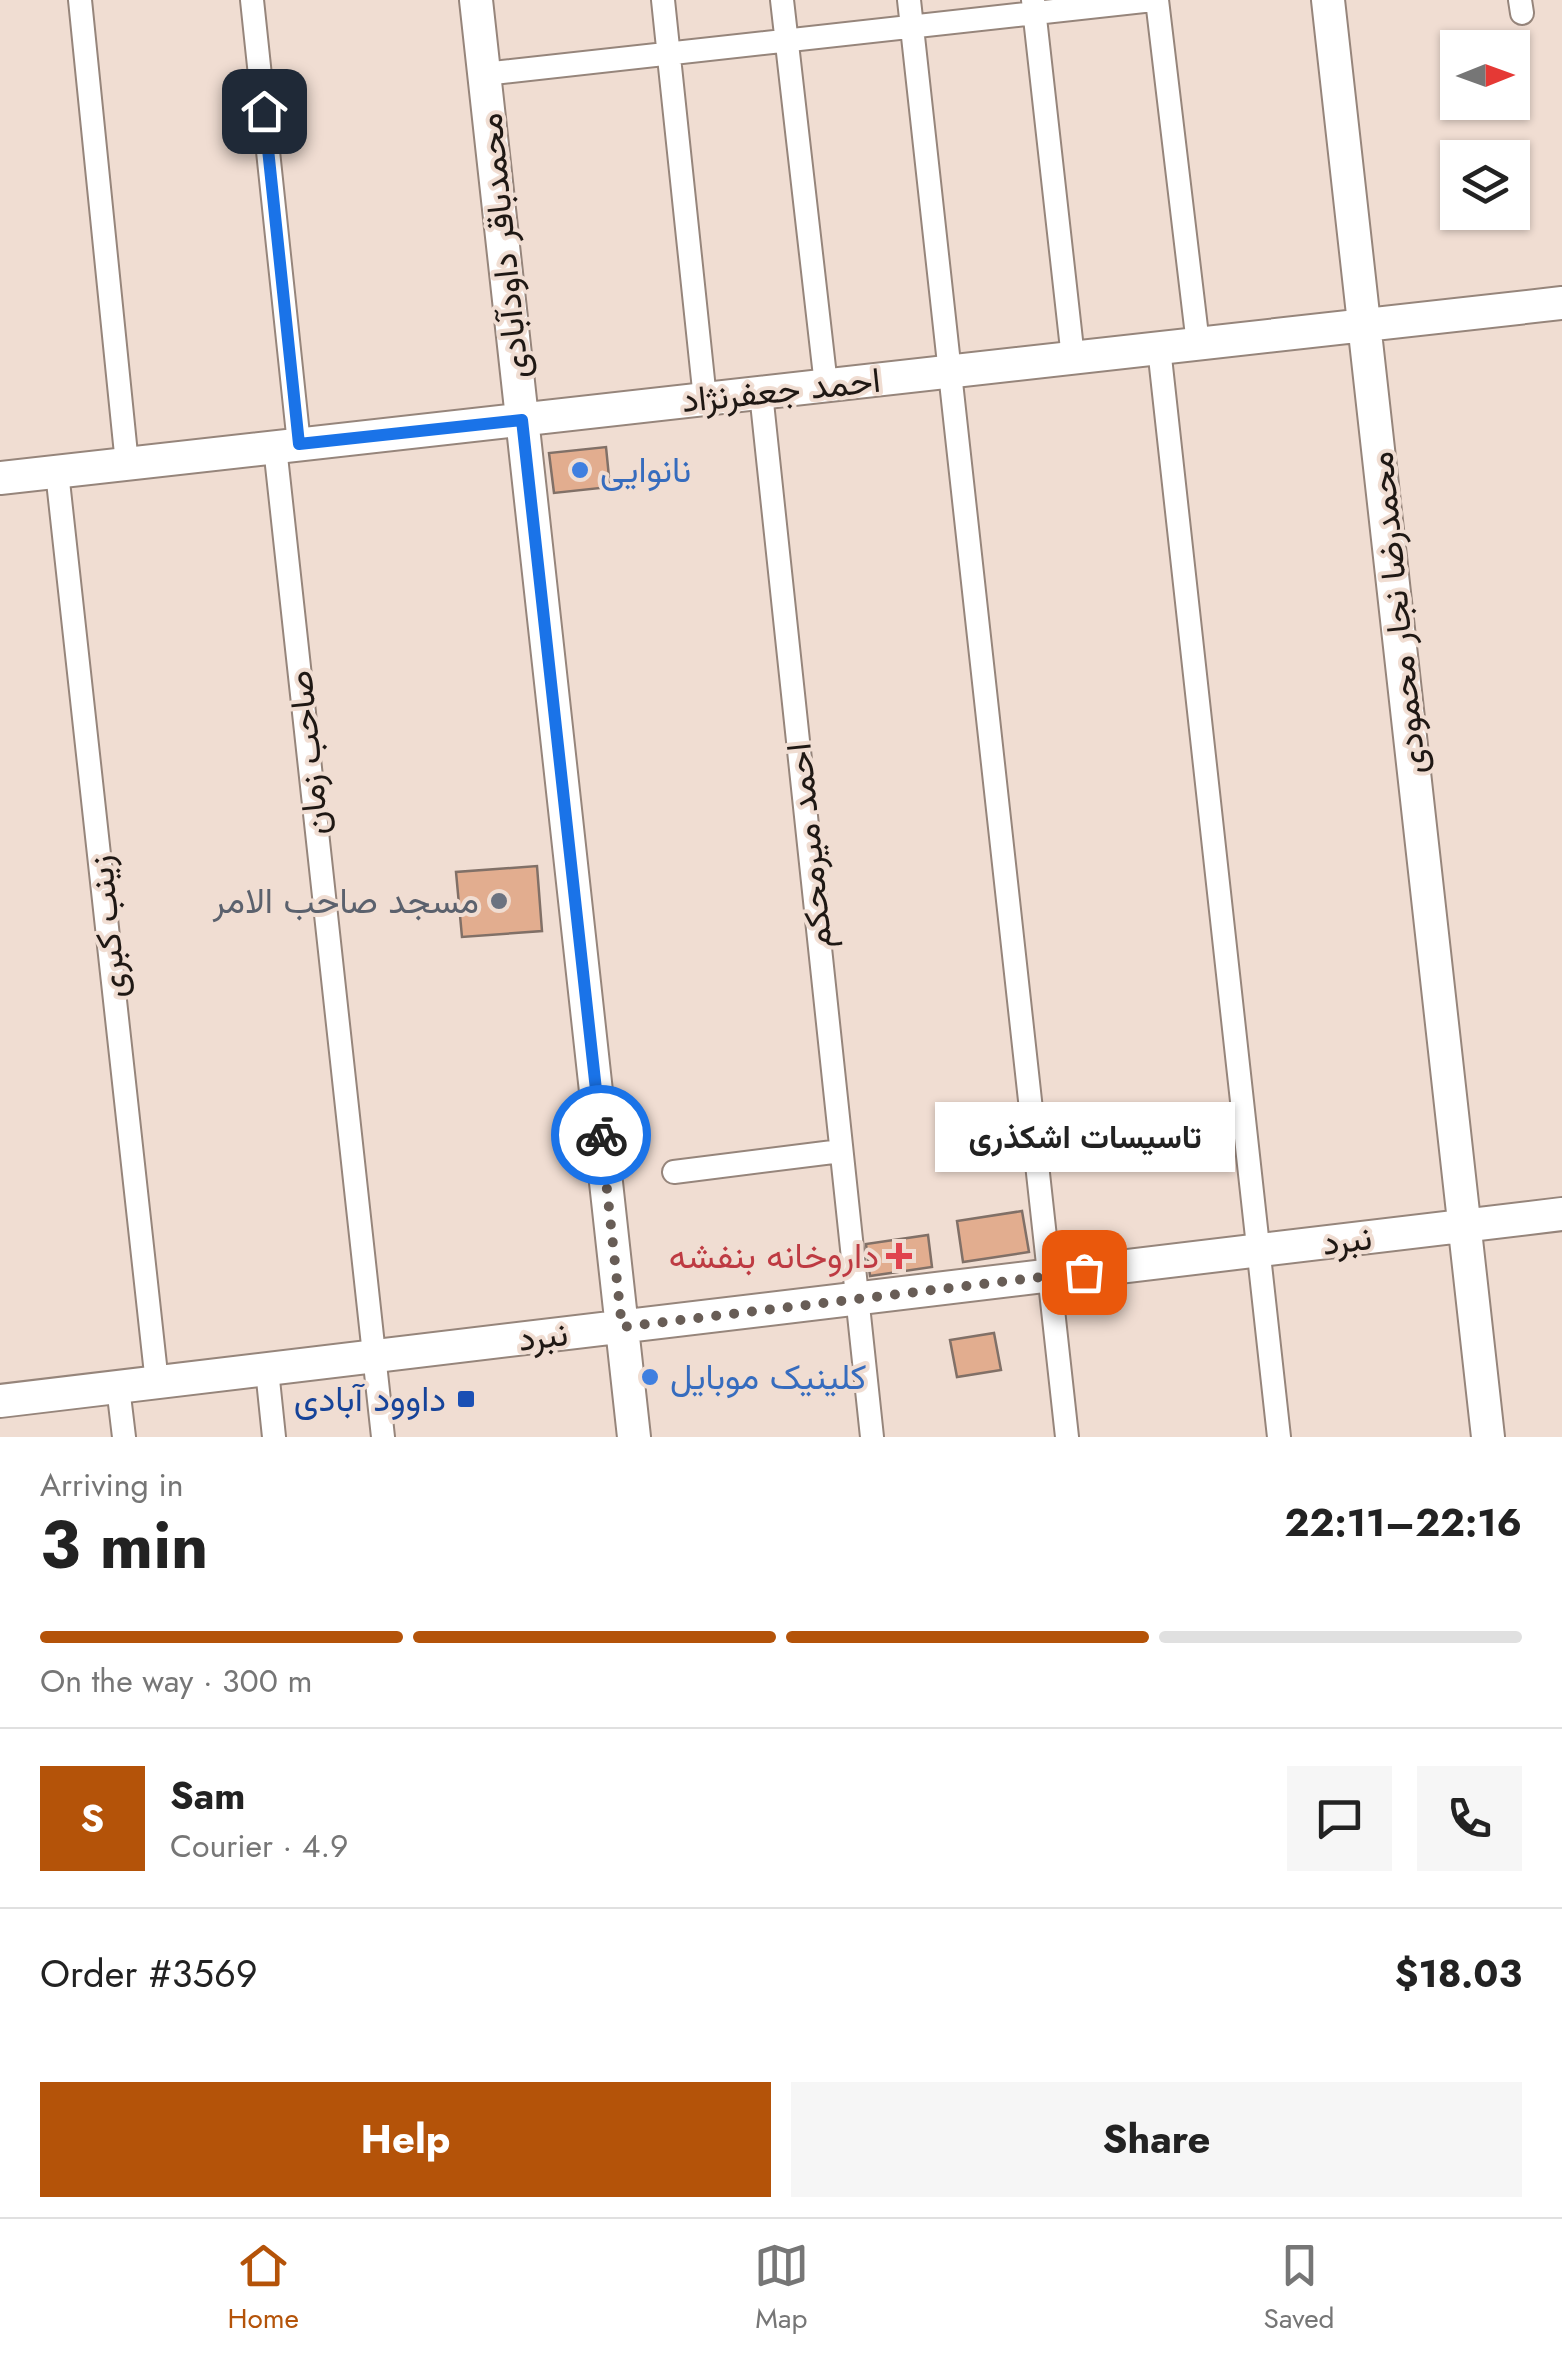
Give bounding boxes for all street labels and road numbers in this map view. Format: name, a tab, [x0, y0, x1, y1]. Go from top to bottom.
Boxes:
street label: محمدباقر داودآبادی	[464, 111, 542, 381]
street label: احمد جعفرنژاد	[679, 355, 883, 425]
street label: محمدرضا نجار محمودی	[1355, 449, 1439, 777]
street label: صاحب زمان	[274, 668, 342, 838]
street label: احمد میرمحکم	[773, 741, 845, 951]
street label: زینب کبری	[75, 853, 139, 1001]
street label: نبرد	[1319, 1212, 1375, 1268]
street label: نبرد	[515, 1308, 571, 1364]

